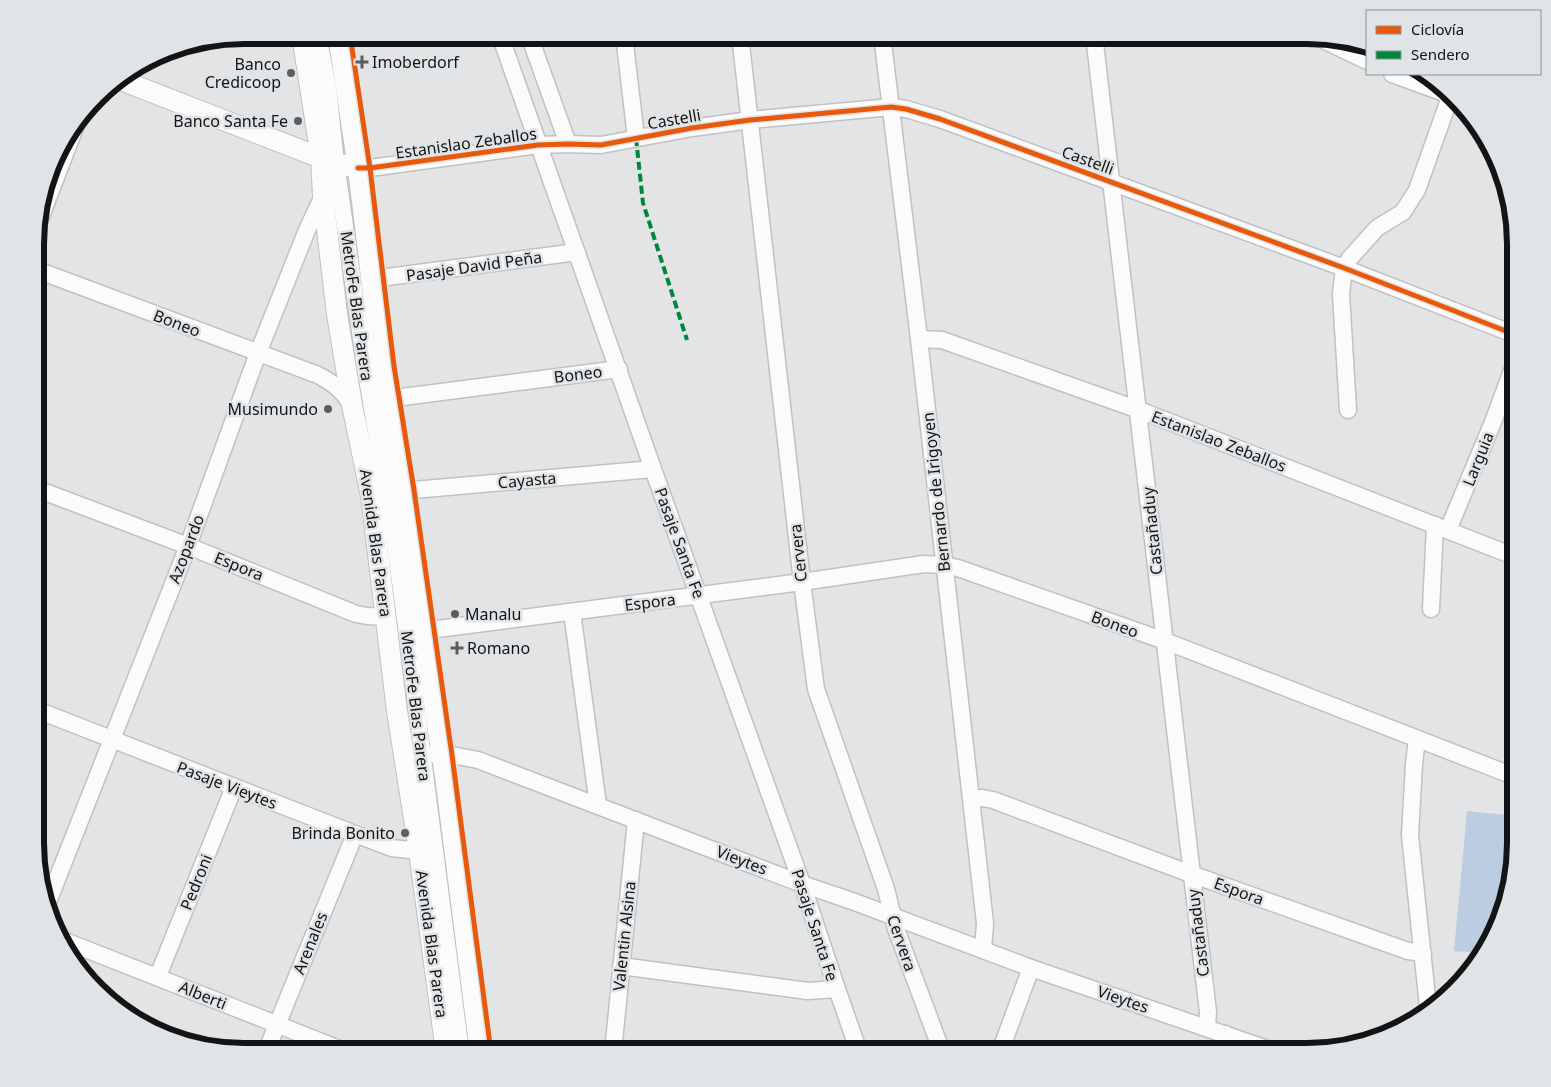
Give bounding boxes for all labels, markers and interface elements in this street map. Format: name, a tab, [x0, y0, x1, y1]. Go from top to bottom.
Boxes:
legend	[1366, 10, 1541, 75]
text: Ciclovía	[1411, 19, 1464, 39]
text: Sendero	[1411, 44, 1470, 64]
place label: Imoberdorf	[372, 51, 460, 73]
place label: Banco Credicoop	[205, 53, 281, 93]
marker: Imoberdorf	[356, 56, 368, 68]
marker: Banco Credicoop	[285, 67, 297, 79]
street label: Castelli	[646, 103, 702, 135]
place label: Banco Santa Fe	[173, 110, 288, 132]
marker: Banco Santa Fe	[292, 115, 304, 127]
street label: Estanislao Zeballos	[394, 122, 538, 164]
street label: Castelli	[1059, 140, 1117, 180]
street label: MetroFe Blas Parera	[336, 230, 378, 382]
street label: Pasaje David Peña	[405, 246, 543, 286]
street label: Boneo	[150, 304, 204, 342]
street label: Boneo	[552, 360, 604, 388]
place label: Musimundo	[228, 398, 318, 420]
marker: Musimundo	[322, 403, 334, 415]
street label: Estanislao Zeballos	[1149, 405, 1289, 477]
street label: Bernardo de Irigoyen	[917, 411, 955, 573]
street label: Larguia	[1457, 429, 1499, 489]
street label: Cayasta	[497, 466, 557, 494]
street label: Avenida Blas Parera	[355, 468, 397, 618]
street label: Pasaje Santa Fe	[650, 485, 710, 601]
street label: Castañaduy	[1136, 485, 1168, 576]
street label: Azopardo	[163, 511, 209, 587]
street label: Cervera	[784, 523, 812, 583]
street label: Espora	[211, 546, 267, 586]
street label: Espora	[623, 588, 677, 616]
place label: Manalu	[465, 603, 521, 625]
street label: Boneo	[1088, 605, 1142, 643]
marker: Manalu	[449, 608, 461, 620]
street label: MetroFe Blas Parera	[396, 630, 436, 782]
place label: Romano	[467, 637, 530, 659]
marker: Romano	[451, 642, 463, 654]
street label: Pasaje Vieytes	[174, 756, 280, 814]
place label: Brinda Bonito	[291, 822, 395, 844]
marker: Brinda Bonito	[399, 827, 411, 839]
street label: Vieytes	[713, 840, 771, 880]
street label: Pedroni	[175, 851, 217, 913]
street label: Pasaje Santa Fe	[787, 866, 843, 984]
street label: Avenida Blas Parera	[411, 869, 453, 1019]
street label: Espora	[1211, 872, 1267, 910]
street label: Valentin Alsina	[607, 880, 641, 992]
street label: Castañaduy	[1182, 887, 1214, 978]
street label: Arenales	[288, 909, 332, 977]
street label: Cervera	[882, 912, 922, 974]
street label: Alberti	[176, 975, 230, 1015]
street label: Vieytes	[1094, 980, 1152, 1018]

